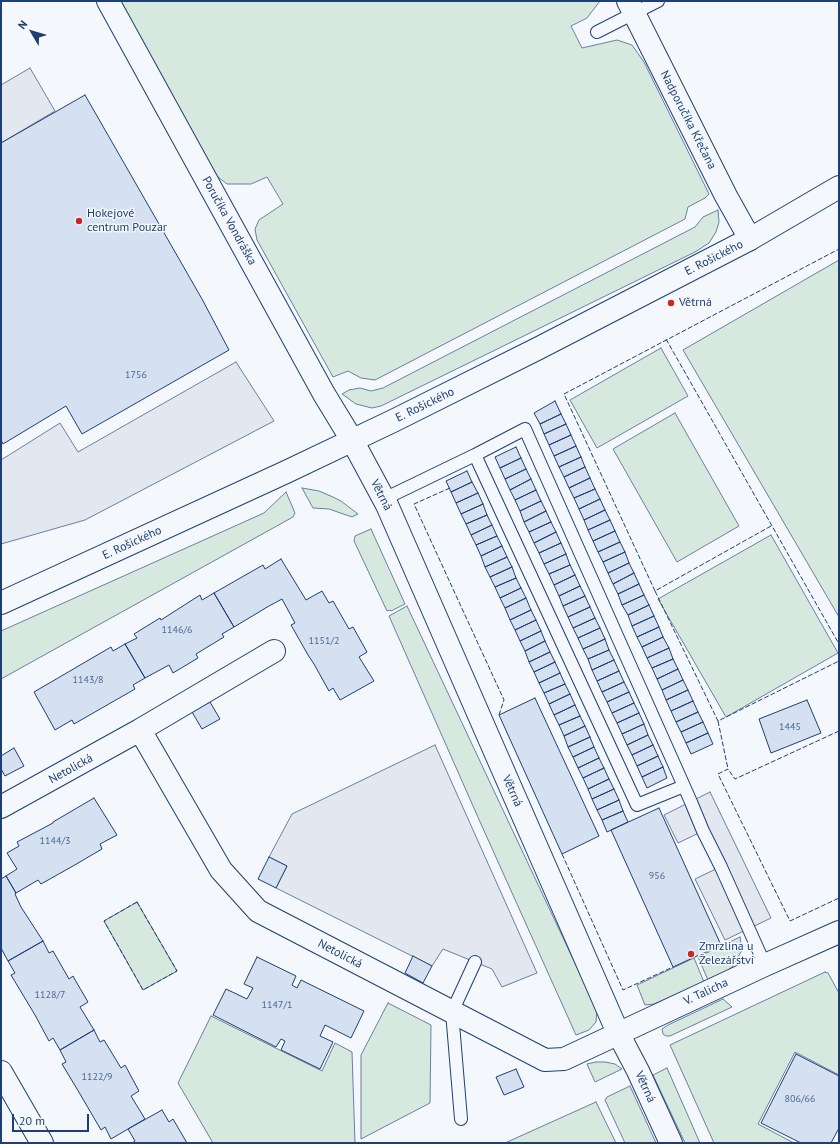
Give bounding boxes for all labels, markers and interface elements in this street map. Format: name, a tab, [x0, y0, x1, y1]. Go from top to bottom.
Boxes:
north arrow	[12, 12, 52, 52]
text: N	[15, 17, 30, 32]
street label: Nadporučíka Křečana	[657, 68, 719, 172]
street label: Poručíka Vondráška	[199, 174, 259, 268]
place label: Hokejové centrum Pouzar	[87, 207, 167, 235]
marker: Hokejové centrum Pouzar	[74, 216, 84, 226]
street label: E. Rošického	[682, 237, 746, 279]
place label: Větrná	[679, 296, 712, 310]
marker: Větrná	[666, 298, 676, 308]
house number: 1756	[125, 369, 147, 381]
street label: E. Rošického	[393, 385, 457, 425]
street label: Větrná	[367, 477, 395, 513]
street label: E. Rošického	[100, 523, 164, 563]
house number: 1146/6	[162, 624, 192, 636]
house number: 1151/2	[309, 635, 339, 647]
house number: 1143/8	[73, 674, 103, 686]
house number: 1445	[779, 721, 801, 733]
street label: Netolická	[46, 751, 96, 787]
street label: Větrná	[499, 773, 525, 809]
house number: 1144/3	[40, 835, 70, 847]
house number: 956	[649, 870, 665, 882]
street label: Netolická	[315, 936, 365, 972]
place label: Zmrzlina u Železářství	[699, 940, 754, 968]
marker: Zmrzlina u Železářství	[686, 949, 696, 959]
street label: V. Talicha	[681, 975, 731, 1009]
house number: 1128/7	[35, 989, 65, 1001]
house number: 1147/1	[262, 999, 292, 1011]
street label: Větrná	[632, 1069, 658, 1105]
house number: 1122/9	[82, 1071, 112, 1083]
house number: 806/66	[785, 1093, 815, 1105]
scale bar	[14, 1106, 91, 1132]
text: 20 m	[19, 1113, 45, 1128]

